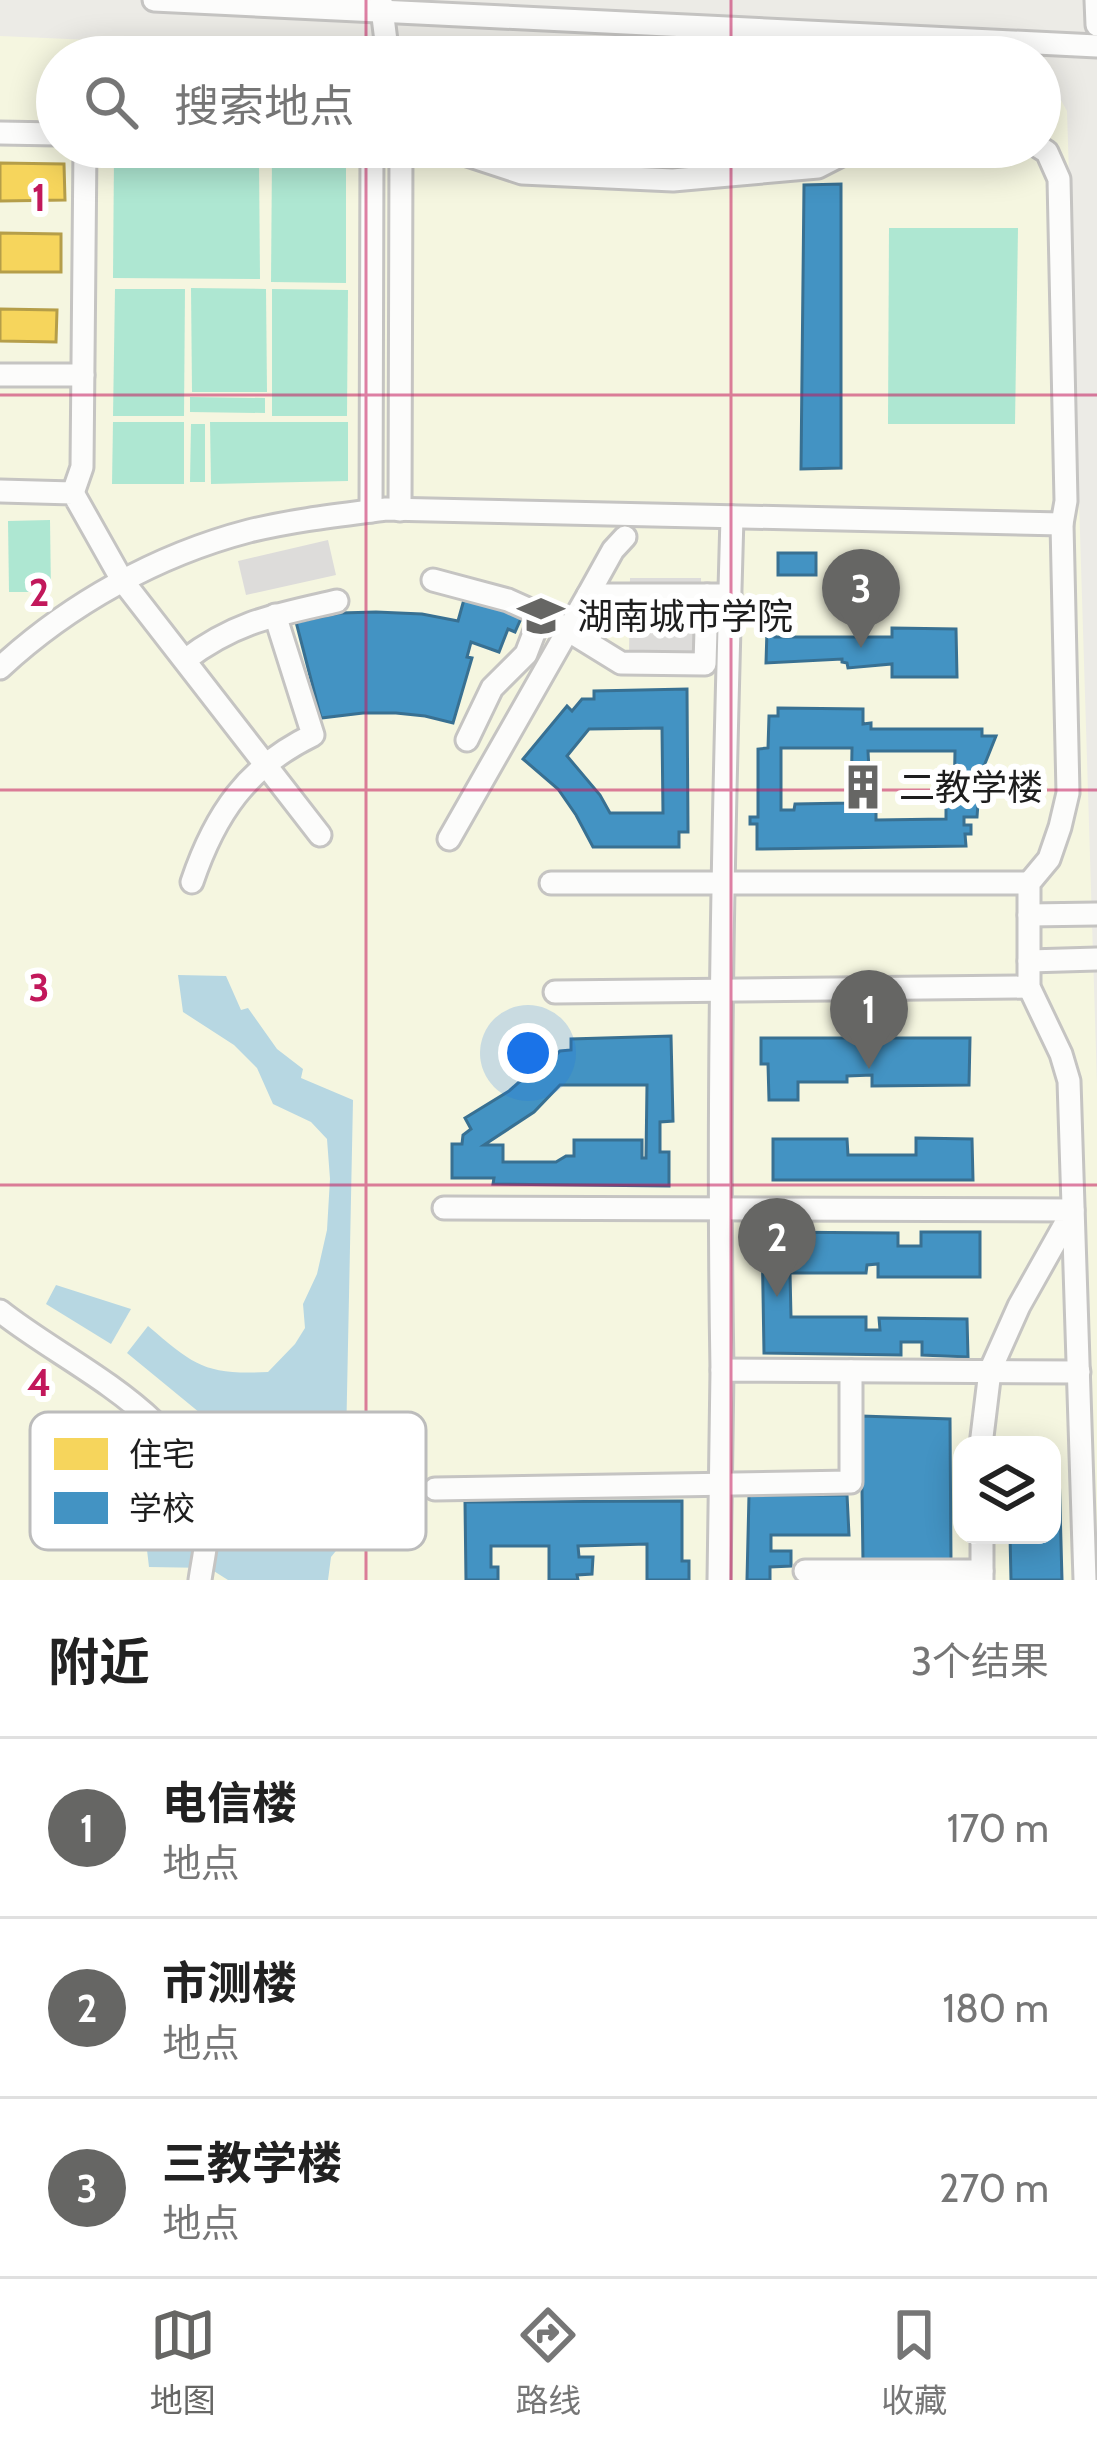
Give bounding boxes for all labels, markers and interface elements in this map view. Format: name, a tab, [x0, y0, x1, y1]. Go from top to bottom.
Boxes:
search box	[36, 36, 1061, 168]
icon: search	[78, 69, 144, 135]
text: 搜索地点	[174, 79, 354, 133]
text: 1	[32, 173, 46, 221]
pin: 3	[822, 549, 900, 648]
text: 2	[29, 568, 49, 616]
school or university icon: 湖南城市学院	[516, 591, 566, 641]
place label: 湖南城市学院	[577, 594, 793, 638]
building icon: 二教学楼	[838, 762, 888, 812]
place label: 二教学楼	[899, 765, 1043, 809]
text: 3	[28, 963, 50, 1011]
pin: 1	[830, 970, 908, 1069]
your location	[498, 1023, 558, 1083]
pin: 2	[738, 1198, 816, 1297]
text: 4	[27, 1358, 51, 1406]
legend	[30, 1412, 426, 1550]
text: 住宅	[129, 1434, 195, 1474]
map controls	[953, 1436, 1061, 1544]
button: layers	[953, 1436, 1061, 1544]
text: 学校	[129, 1488, 195, 1528]
text: 附近	[48, 1631, 150, 1693]
text: 3个结果	[911, 1637, 1049, 1685]
text: 电信楼	[162, 1776, 297, 1830]
text: 1	[80, 1804, 94, 1852]
text: 170 m	[947, 1804, 1049, 1852]
text: 地点	[162, 1839, 240, 1887]
text: 市测楼	[162, 1956, 297, 2010]
text: 2	[77, 1984, 97, 2032]
text: 180 m	[942, 1984, 1049, 2032]
text: 地点	[162, 2019, 240, 2067]
text: 三教学楼	[162, 2136, 342, 2190]
text: 3	[76, 2164, 98, 2212]
text: 270 m	[939, 2164, 1049, 2212]
text: 地点	[162, 2199, 240, 2247]
tab: 地图	[150, 2302, 216, 2422]
tab: 路线	[515, 2302, 581, 2422]
tab: 收藏	[881, 2302, 947, 2422]

